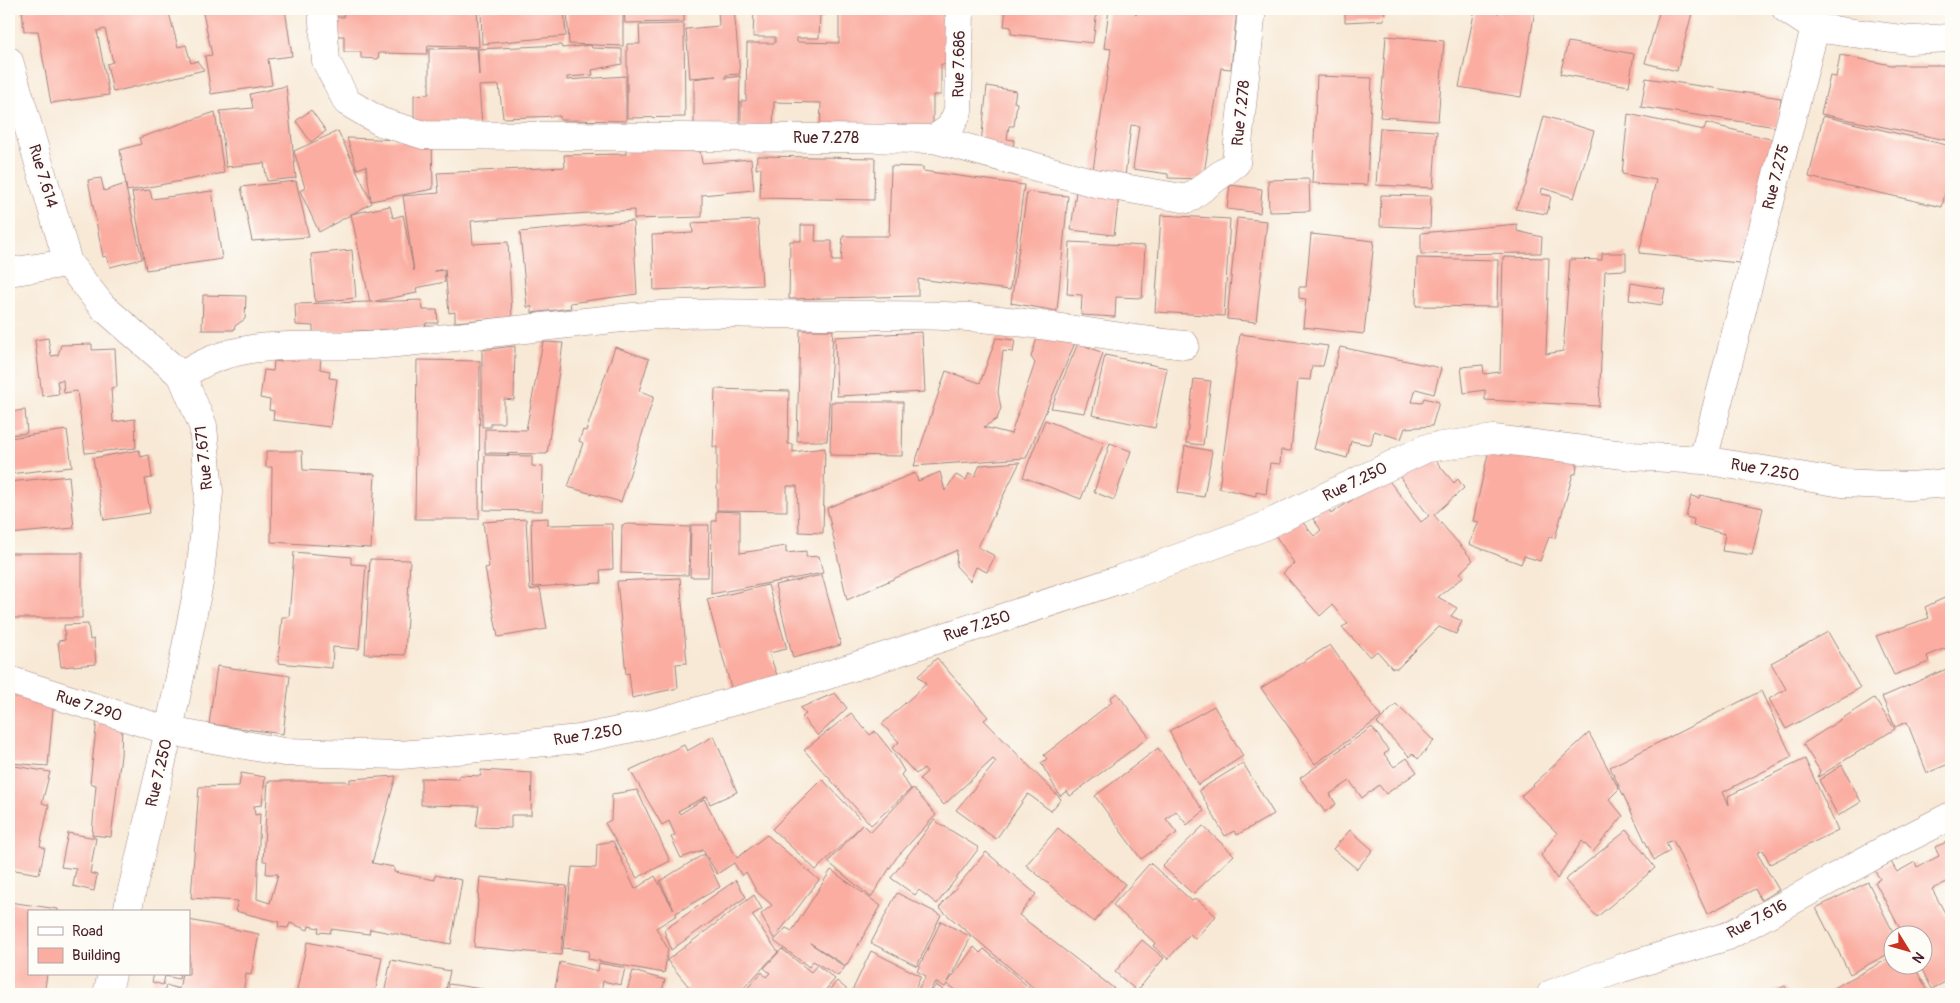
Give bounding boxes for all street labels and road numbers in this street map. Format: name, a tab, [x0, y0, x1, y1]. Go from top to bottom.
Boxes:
street label: Rue 7.686	[948, 30, 970, 98]
street label: Rue 7.278	[1228, 79, 1254, 147]
street label: Rue 7.278	[793, 128, 859, 148]
street label: Rue 7.614	[24, 142, 62, 210]
street label: Rue 7.275	[1758, 142, 1794, 212]
street label: Rue 7.671	[191, 425, 217, 491]
street label: Rue 7.250	[1729, 454, 1801, 486]
street label: Rue 7.250	[1320, 458, 1391, 506]
street label: Rue 7.250	[941, 606, 1013, 646]
street label: Rue 7.290	[53, 686, 125, 726]
street label: Rue 7.250	[552, 720, 624, 750]
street label: Rue 7.250	[141, 737, 177, 809]
street label: Rue 7.616	[1723, 895, 1791, 943]

